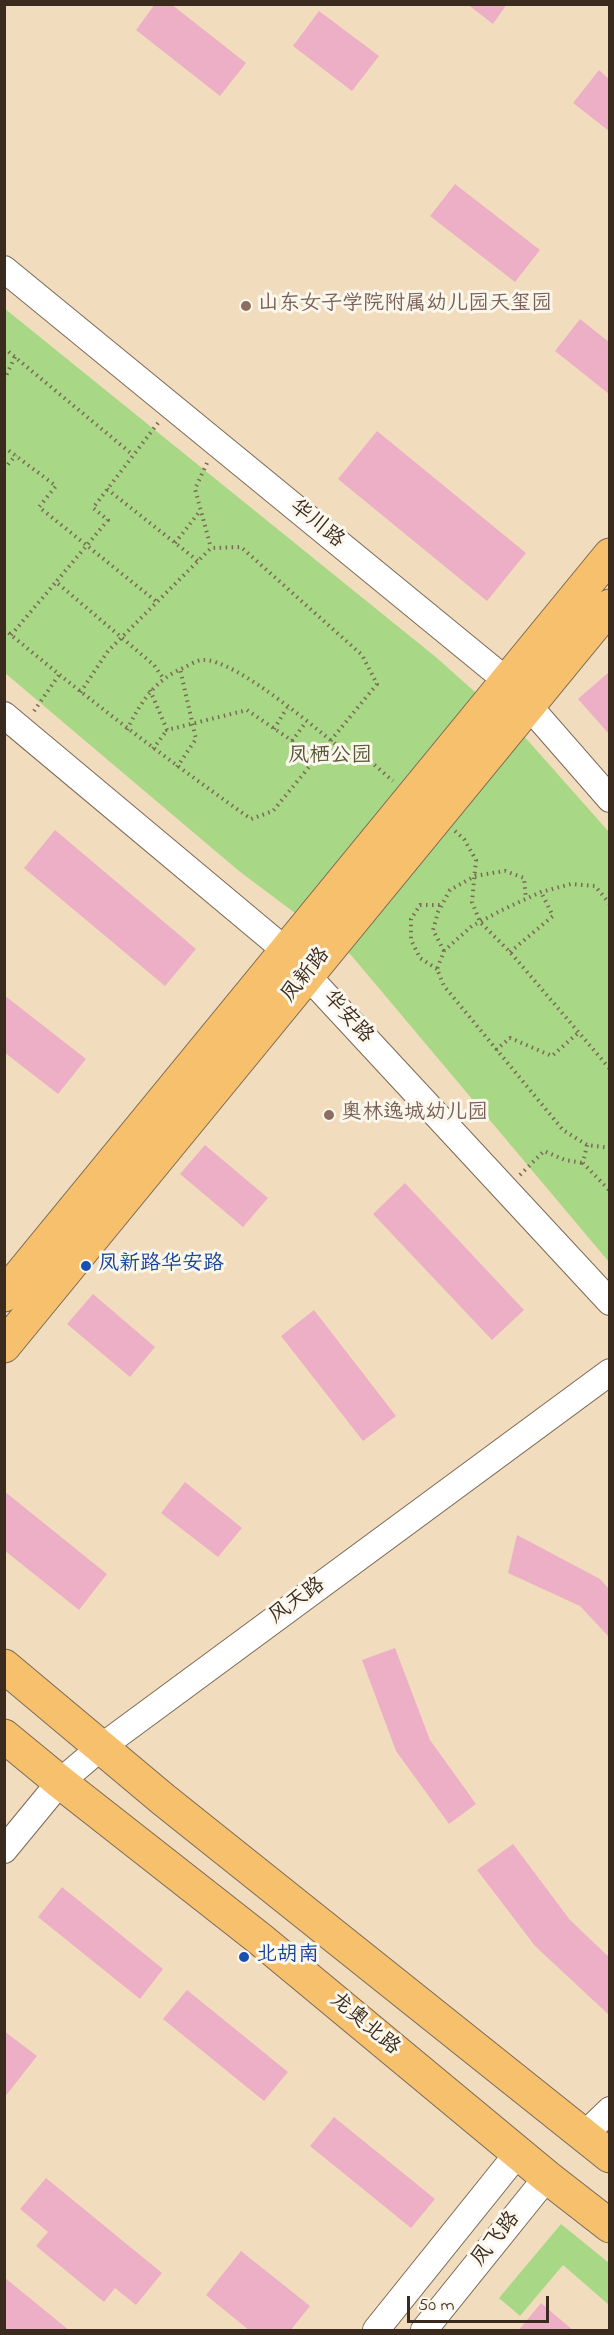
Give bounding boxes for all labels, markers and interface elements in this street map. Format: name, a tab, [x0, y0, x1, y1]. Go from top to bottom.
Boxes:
place label: 山东女子学院附属幼儿园天玺园	[258, 293, 552, 319]
marker: 山东女子学院附属幼儿园天玺园	[239, 299, 253, 313]
street label: 华川路	[284, 495, 348, 555]
park label: 凤栖公园	[288, 745, 372, 771]
street label: 凤新路	[277, 944, 337, 1008]
street label: 华安路	[316, 986, 378, 1050]
place label: 奥林逸城幼儿园	[341, 1102, 488, 1128]
marker: 奥林逸城幼儿园	[322, 1108, 336, 1122]
place label: 凤新路华安路	[98, 1253, 224, 1279]
marker: 凤新路华安路	[79, 1259, 93, 1273]
street label: 风天路	[265, 1573, 331, 1631]
place label: 北胡南	[256, 1944, 319, 1970]
marker: 北胡南	[237, 1950, 251, 1964]
street label: 龙奥北路	[324, 1988, 404, 2062]
street label: 凤飞路	[467, 2208, 527, 2272]
scale bar	[410, 2284, 552, 2322]
text: 50 m	[418, 2293, 455, 2319]

